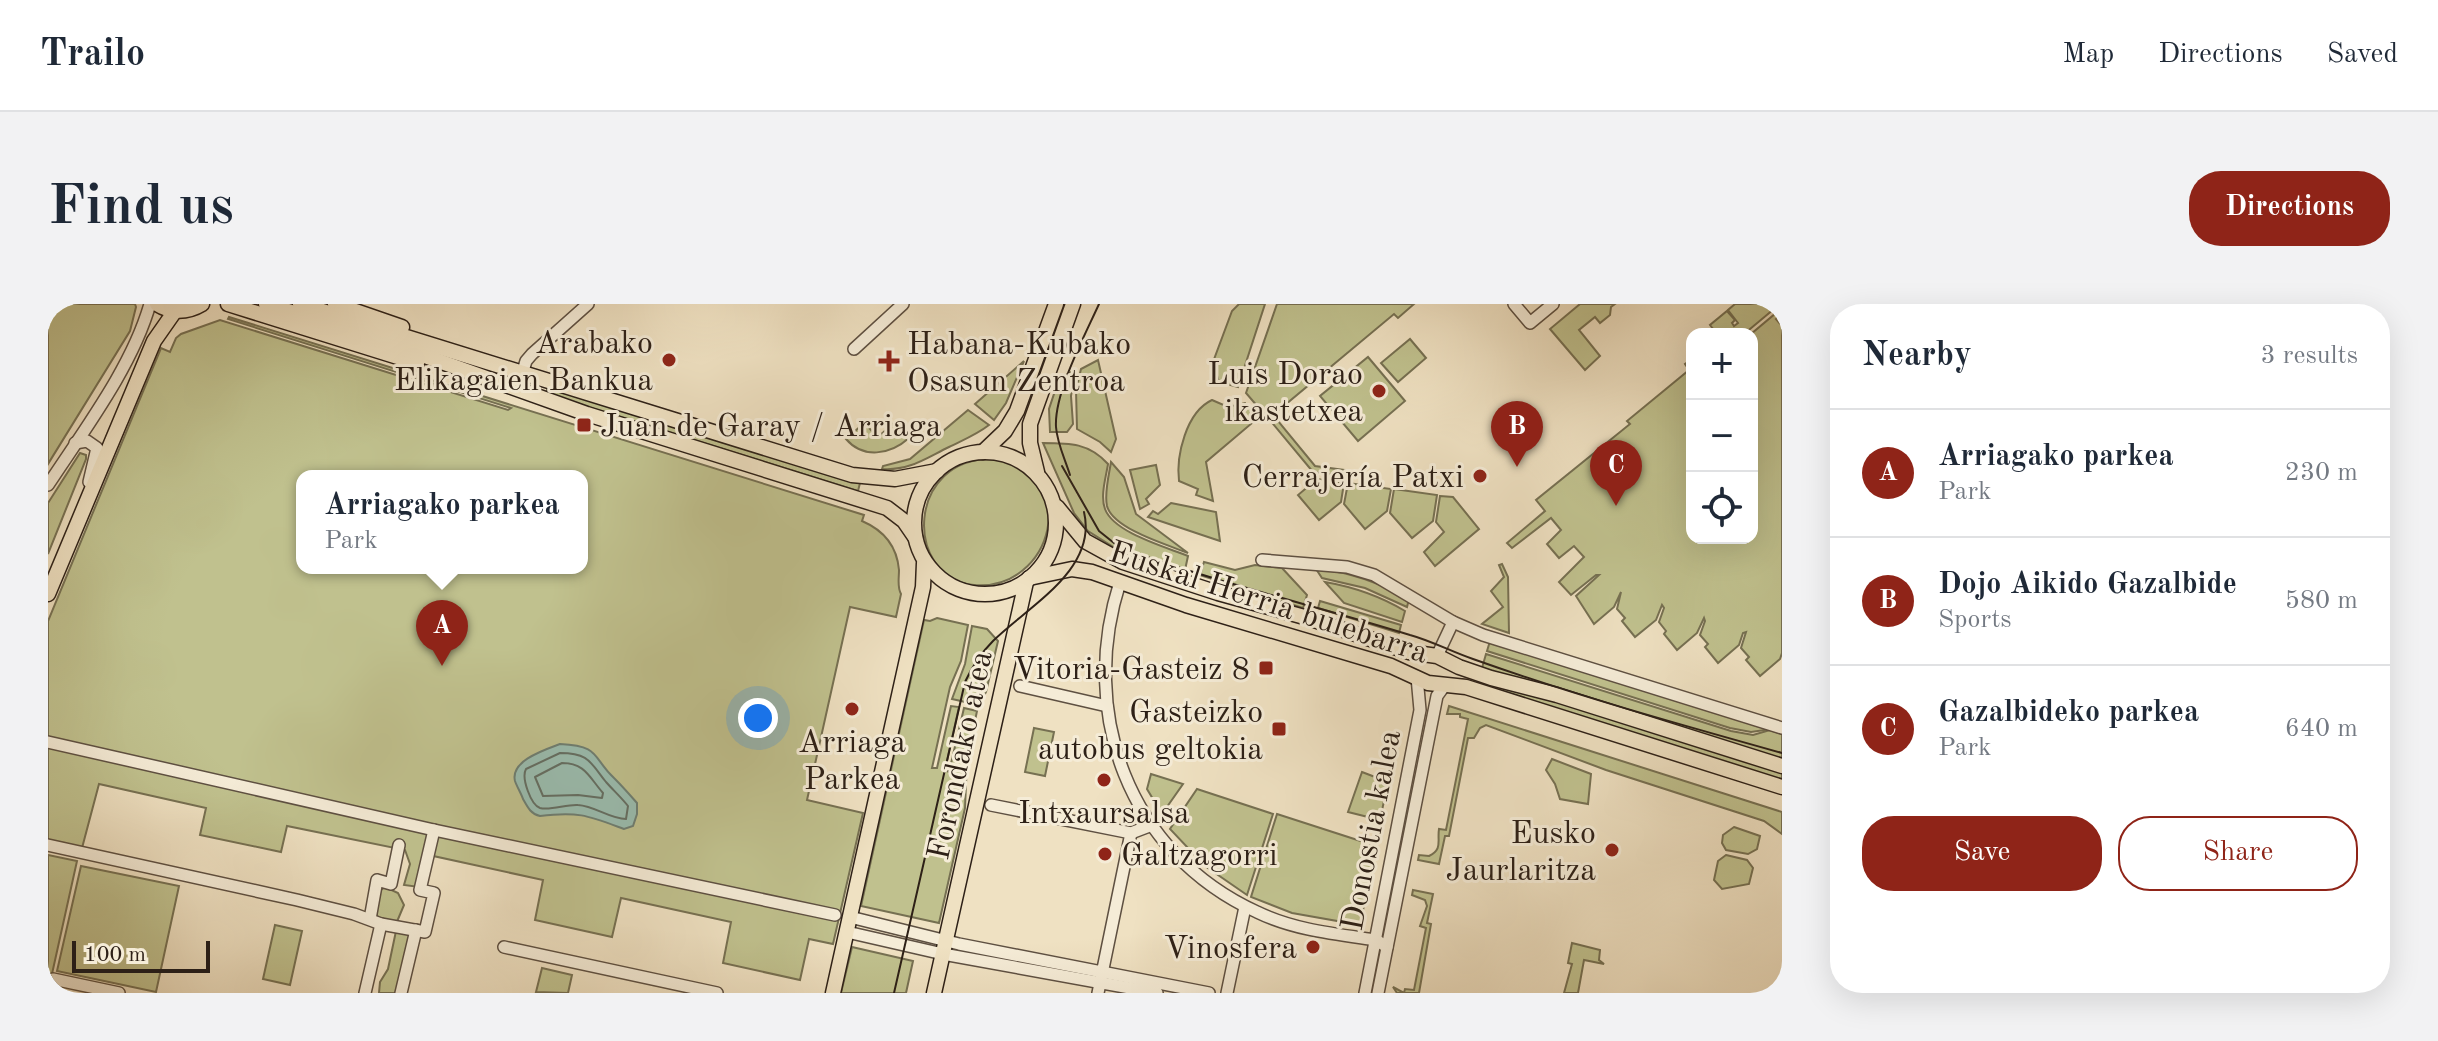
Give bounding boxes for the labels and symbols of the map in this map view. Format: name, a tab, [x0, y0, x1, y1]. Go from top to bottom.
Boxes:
place label: Arabako Elikagaien Bankua	[394, 329, 653, 398]
place label: Habana-Kubako Osasun Zentroa	[907, 330, 1131, 399]
marker: Habana-Kubako Osasun Zentroa	[878, 350, 900, 372]
marker: Arabako Elikagaien Bankua	[660, 351, 678, 369]
place label: Luis Dorao ikastetxea	[1207, 360, 1363, 429]
marker: Luis Dorao ikastetxea	[1370, 382, 1388, 400]
pin: B	[1491, 401, 1543, 467]
place label: Juan de Garay / Arriaga	[600, 412, 942, 444]
marker: Juan de Garay / Arriaga	[575, 416, 593, 434]
pin: C	[1590, 440, 1642, 506]
place label: Cerrajería Patxi	[1242, 463, 1464, 495]
marker: Cerrajería Patxi	[1471, 467, 1489, 485]
street label: Euskal Herria bulebarra	[1104, 537, 1432, 671]
pin: A	[416, 600, 468, 666]
street label: Forondako atea	[924, 648, 1000, 863]
place label: Vitoria-Gasteiz 8	[1013, 655, 1250, 687]
marker: Vitoria-Gasteiz 8	[1257, 659, 1275, 677]
your location	[738, 698, 778, 738]
place label: Gasteizko autobus geltokia	[1038, 698, 1263, 767]
marker: Arriaga Parkea	[843, 700, 861, 718]
marker: Gasteizko autobus geltokia	[1270, 720, 1288, 738]
street label: Donostia kalea	[1338, 727, 1408, 934]
place label: Arriaga Parkea	[798, 728, 906, 797]
marker: Intxaursalsa	[1095, 771, 1113, 789]
place label: Intxaursalsa	[1018, 799, 1190, 831]
place label: Eusko Jaurlaritza	[1445, 819, 1596, 888]
place label: Galtzagorri	[1121, 841, 1278, 873]
marker: Eusko Jaurlaritza	[1603, 841, 1621, 859]
marker: Galtzagorri	[1096, 845, 1114, 863]
place label: Vinosfera	[1164, 934, 1297, 966]
scale bar	[72, 937, 210, 973]
marker: Vinosfera	[1304, 938, 1322, 956]

